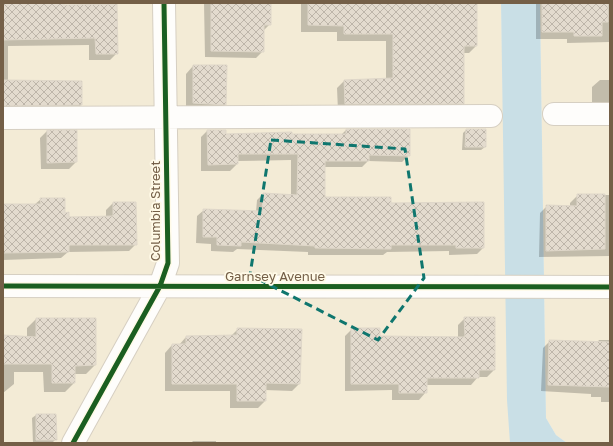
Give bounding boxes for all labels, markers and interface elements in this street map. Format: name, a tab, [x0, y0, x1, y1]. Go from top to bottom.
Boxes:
street label: Columbia Street	[147, 161, 163, 261]
street label: Garnsey Avenue	[225, 268, 325, 284]

